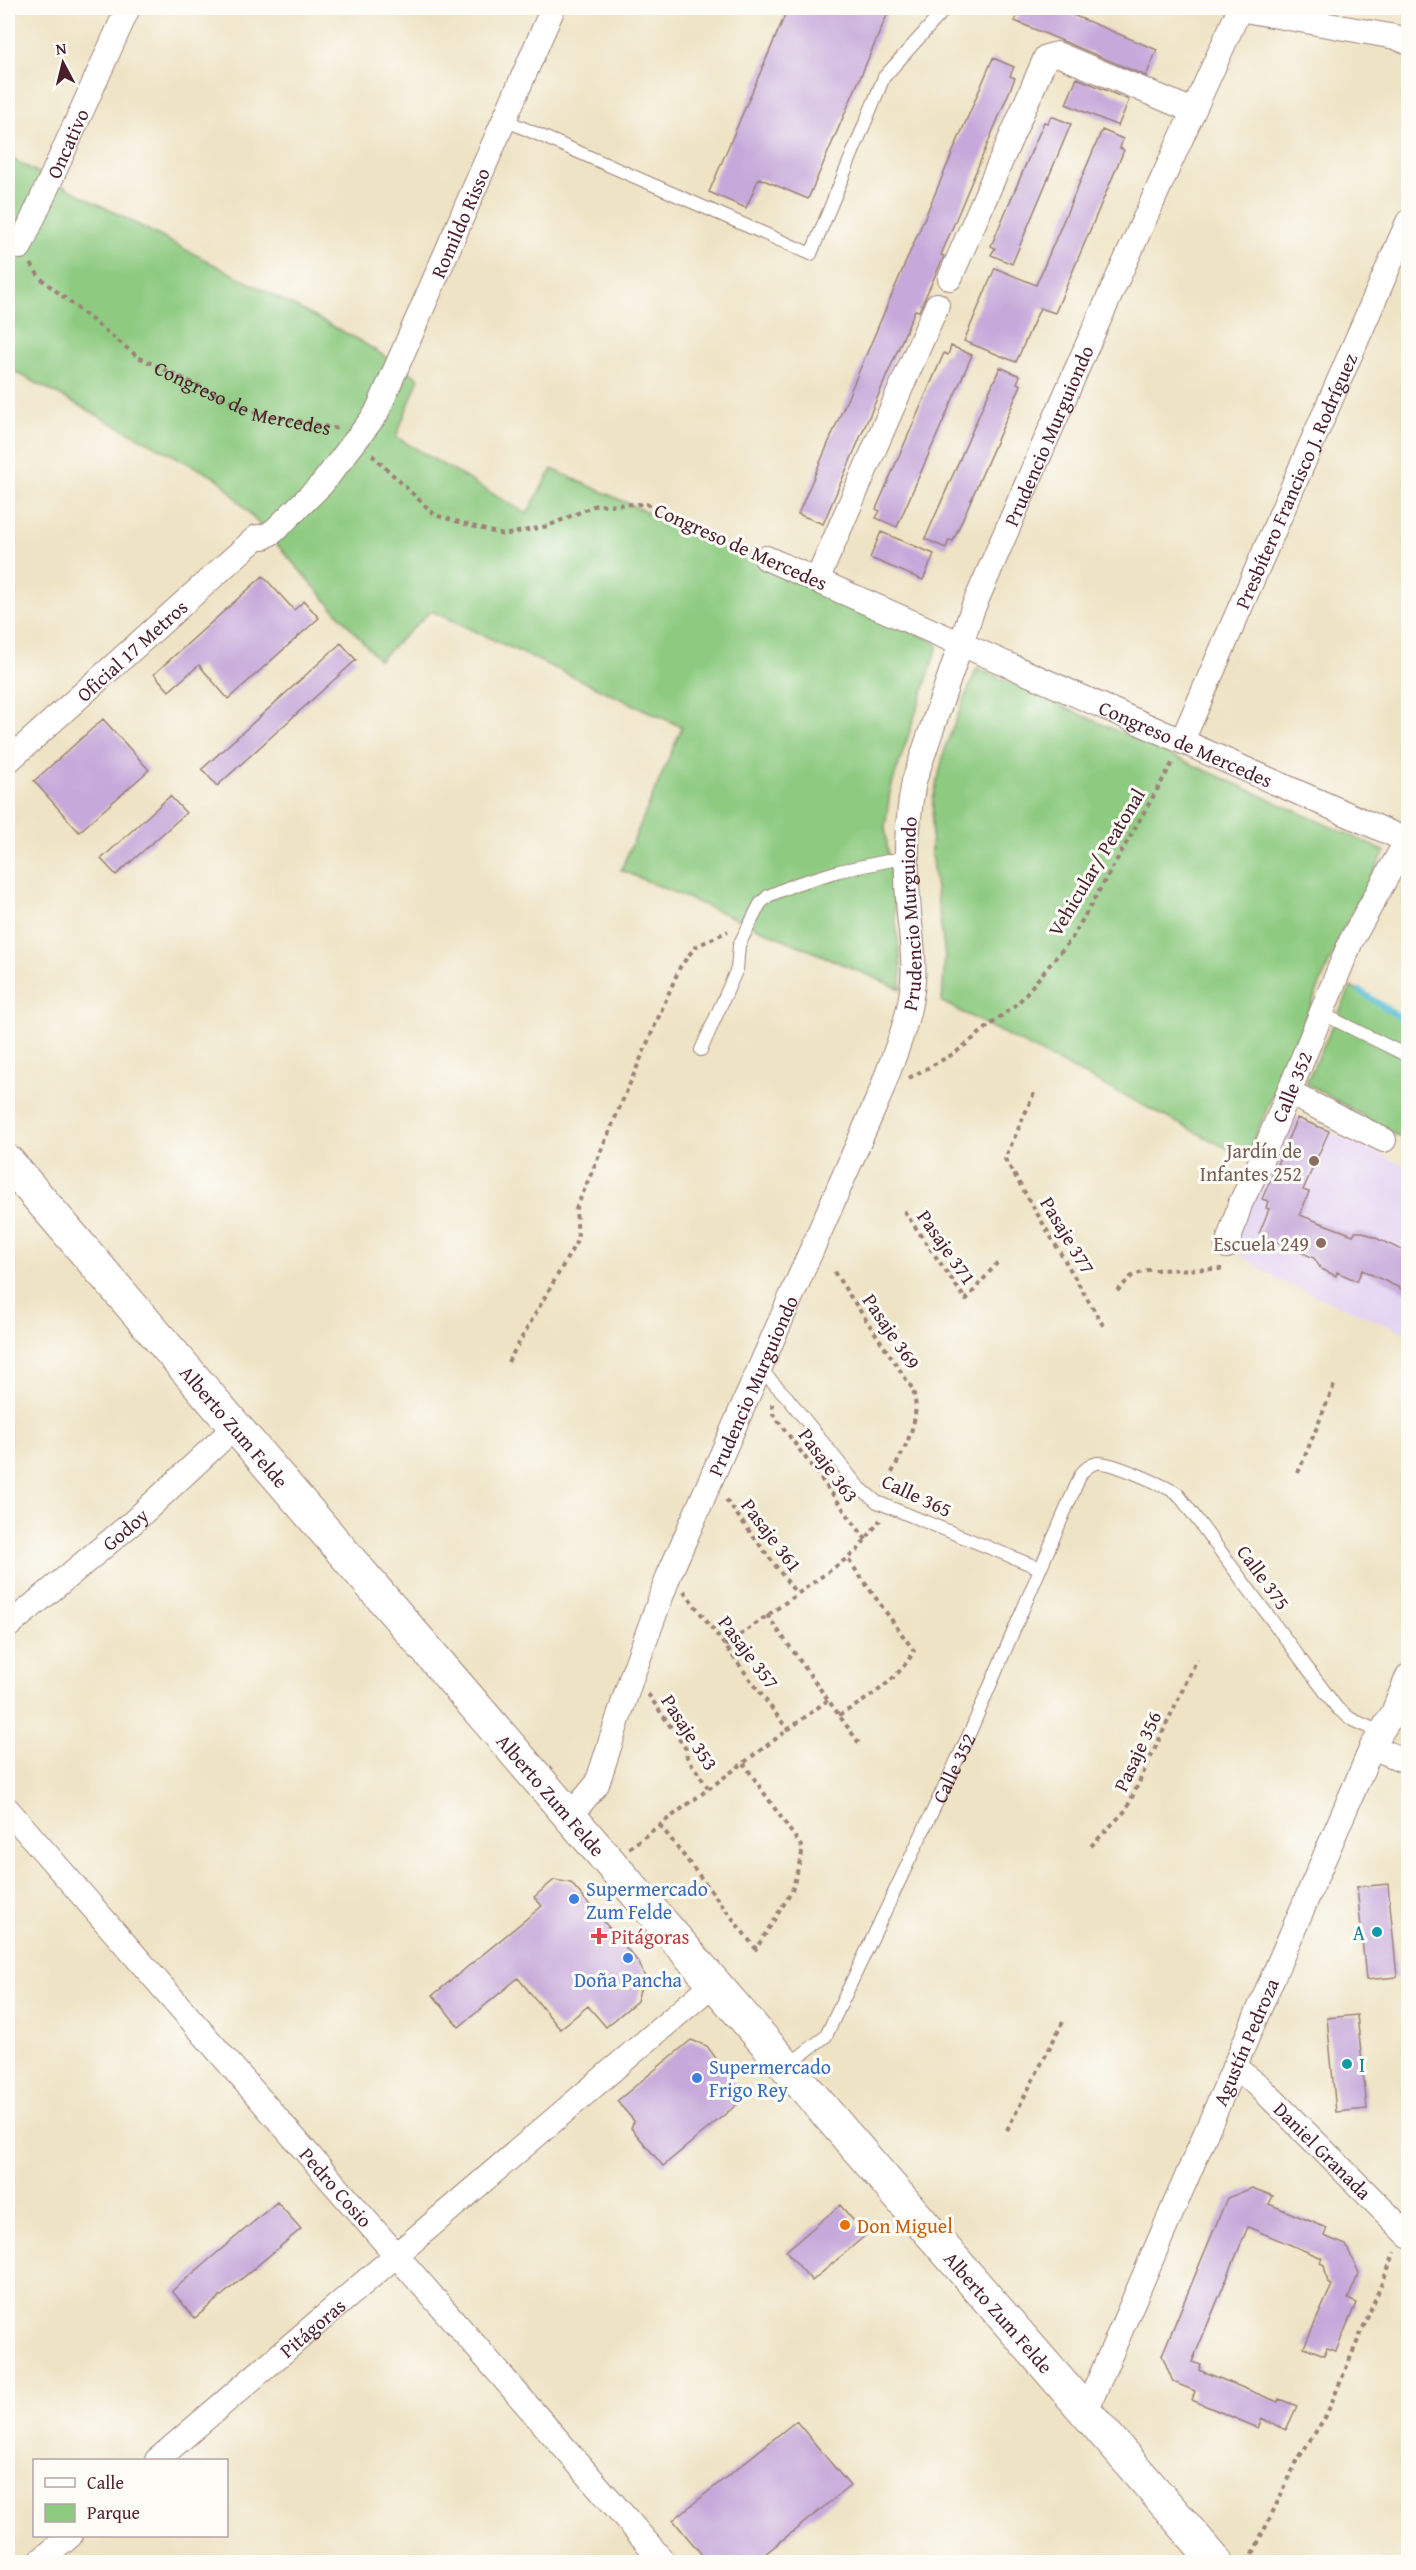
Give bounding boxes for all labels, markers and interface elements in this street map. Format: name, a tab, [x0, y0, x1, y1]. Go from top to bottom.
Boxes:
north arrow	[33, 33, 93, 93]
text: N	[54, 36, 68, 61]
street label: Oncativo	[38, 103, 95, 183]
street label: Romildo Risso	[423, 163, 496, 282]
street label: Prudencio Murguiondo	[996, 340, 1100, 530]
street label: Presbítero Francisco J. Rodríguez	[1227, 348, 1364, 613]
street label: Congreso de Mercedes	[150, 353, 334, 442]
street label: Congreso de Mercedes	[650, 495, 832, 597]
street label: Oficial 17 Metros	[69, 592, 193, 708]
street label: Congreso de Mercedes	[1095, 692, 1277, 794]
street label: Vehicular/ Peatonal	[1040, 782, 1152, 942]
street label: Prudencio Murguiondo	[892, 815, 928, 1013]
street label: Calle 352	[1264, 1047, 1319, 1127]
place label: Jardín de Infantes 252	[1200, 1136, 1302, 1188]
marker: Jardín de Infantes 252	[1307, 1154, 1321, 1168]
street label: Pasaje 377	[1034, 1191, 1102, 1279]
street label: Pasaje 371	[911, 1204, 983, 1290]
place label: Escuela 249	[1214, 1229, 1309, 1258]
marker: Escuela 249	[1314, 1236, 1328, 1250]
street label: Pasaje 369	[856, 1287, 928, 1375]
street label: Prudencio Murguiondo	[700, 1291, 805, 1480]
street label: Alberto Zum Felde	[174, 1358, 296, 1494]
street label: Pasaje 363	[792, 1422, 866, 1508]
street label: Calle 365	[877, 1466, 957, 1524]
street label: Pasaje 361	[735, 1492, 809, 1578]
street label: Godoy	[95, 1501, 155, 1557]
street label: Calle 375	[1230, 1538, 1298, 1616]
street label: Pasaje 357	[712, 1609, 786, 1695]
street label: Pasaje 353	[655, 1688, 725, 1776]
street label: Pasaje 356	[1106, 1706, 1168, 1796]
street label: Alberto Zum Felde	[490, 1727, 612, 1862]
street label: Calle 352	[924, 1728, 982, 1808]
place label: Supermercado Zum Felde	[586, 1874, 708, 1926]
marker: Supermercado Zum Felde	[567, 1892, 581, 1906]
place label: A	[1353, 1918, 1365, 1947]
place label: Pitágoras	[611, 1922, 690, 1951]
marker: A	[1370, 1925, 1384, 1939]
marker: Pitágoras	[592, 1929, 606, 1943]
marker: Doña Pancha	[621, 1951, 635, 1965]
place label: Doña Pancha	[574, 1965, 683, 1994]
street label: Agustín Pedroza	[1205, 1973, 1286, 2110]
place label: I	[1359, 2050, 1365, 2079]
place label: Supermercado Frigo Rey	[709, 2052, 831, 2104]
marker: I	[1340, 2057, 1354, 2071]
marker: Supermercado Frigo Rey	[690, 2071, 704, 2085]
street label: Daniel Granada	[1268, 2095, 1379, 2206]
street label: Pedro Cosio	[293, 2140, 380, 2233]
place label: Don Miguel	[857, 2211, 953, 2240]
marker: Don Miguel	[838, 2218, 852, 2232]
street label: Alberto Zum Felde	[938, 2244, 1060, 2379]
street label: Pitágoras	[273, 2291, 351, 2364]
legend	[33, 2459, 228, 2537]
text: Calle	[87, 2469, 124, 2496]
text: Parque	[87, 2499, 140, 2526]

